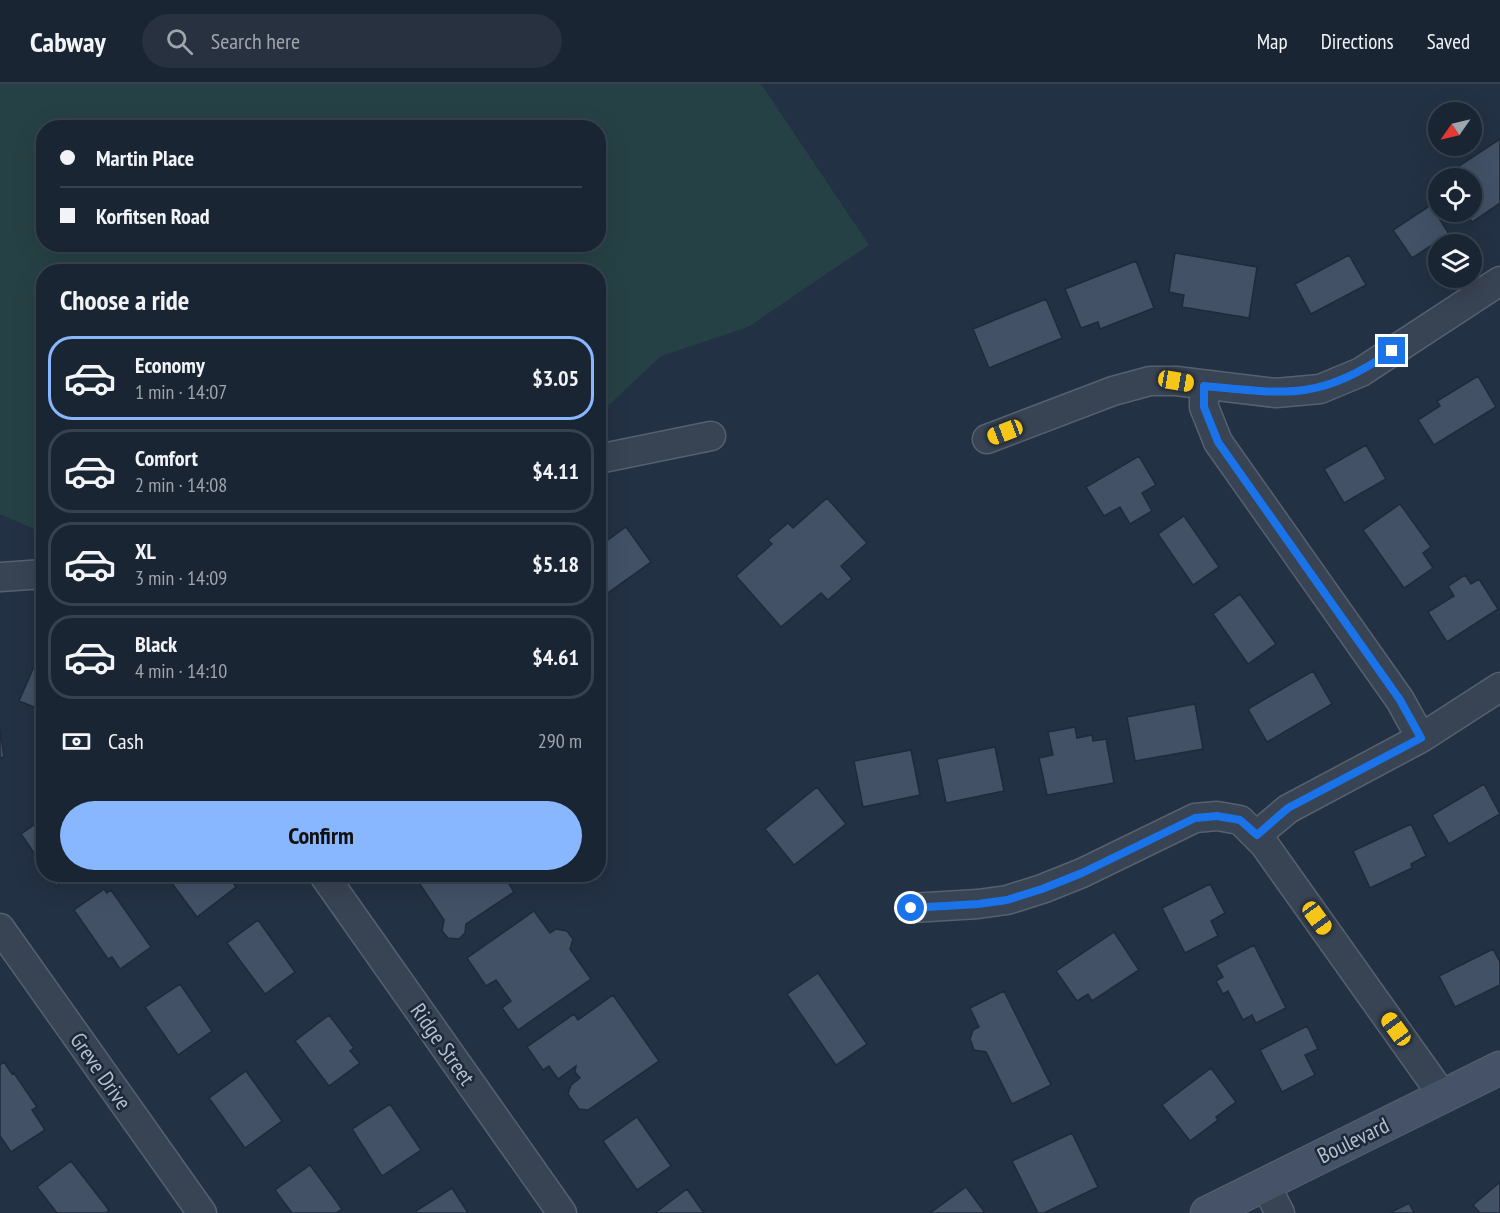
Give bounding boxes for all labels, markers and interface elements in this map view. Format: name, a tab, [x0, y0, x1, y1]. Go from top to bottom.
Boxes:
search box	[142, 14, 562, 68]
text: Cabway	[30, 23, 106, 60]
icon: search	[163, 25, 196, 58]
text: Search here	[211, 27, 300, 55]
text: Map	[1257, 28, 1288, 55]
text: Directions	[1321, 28, 1394, 55]
text: Saved	[1427, 28, 1470, 55]
north arrow	[1428, 102, 1482, 156]
map controls	[1428, 102, 1482, 288]
text: Martin Place	[96, 144, 194, 172]
button: locate	[1428, 168, 1482, 222]
text: Korfitsen Road	[96, 202, 210, 230]
button: layers	[1428, 234, 1482, 288]
text: Choose a ride	[60, 283, 189, 317]
route end	[1378, 337, 1405, 364]
icon: car	[63, 351, 117, 405]
text: Economy	[135, 351, 205, 379]
text: $3.05	[532, 364, 579, 392]
car	[1157, 369, 1195, 393]
text: 1 min · 14:07	[135, 379, 227, 405]
car	[985, 417, 1025, 447]
icon: car	[63, 444, 117, 498]
text: Comfort	[135, 444, 198, 472]
text: $4.11	[532, 457, 579, 485]
text: 2 min · 14:08	[135, 472, 227, 498]
icon: car	[63, 537, 117, 591]
text: XL	[135, 537, 156, 565]
text: $5.18	[532, 550, 579, 578]
text: 3 min · 14:09	[135, 565, 227, 591]
icon: car	[63, 630, 117, 684]
text: Black	[135, 630, 177, 658]
text: $4.61	[532, 643, 579, 671]
text: 4 min · 14:10	[135, 658, 227, 684]
icon: cash	[60, 725, 93, 758]
text: Cash	[108, 727, 144, 755]
text: 290 m	[538, 728, 582, 754]
button: Confirm	[60, 801, 582, 870]
route start	[897, 894, 924, 921]
car	[1299, 898, 1335, 938]
street label: Ridge Street	[405, 998, 481, 1090]
car	[1378, 1009, 1414, 1049]
street label: Greve Drive	[64, 1027, 138, 1115]
street label: Boulevard	[1313, 1111, 1393, 1169]

